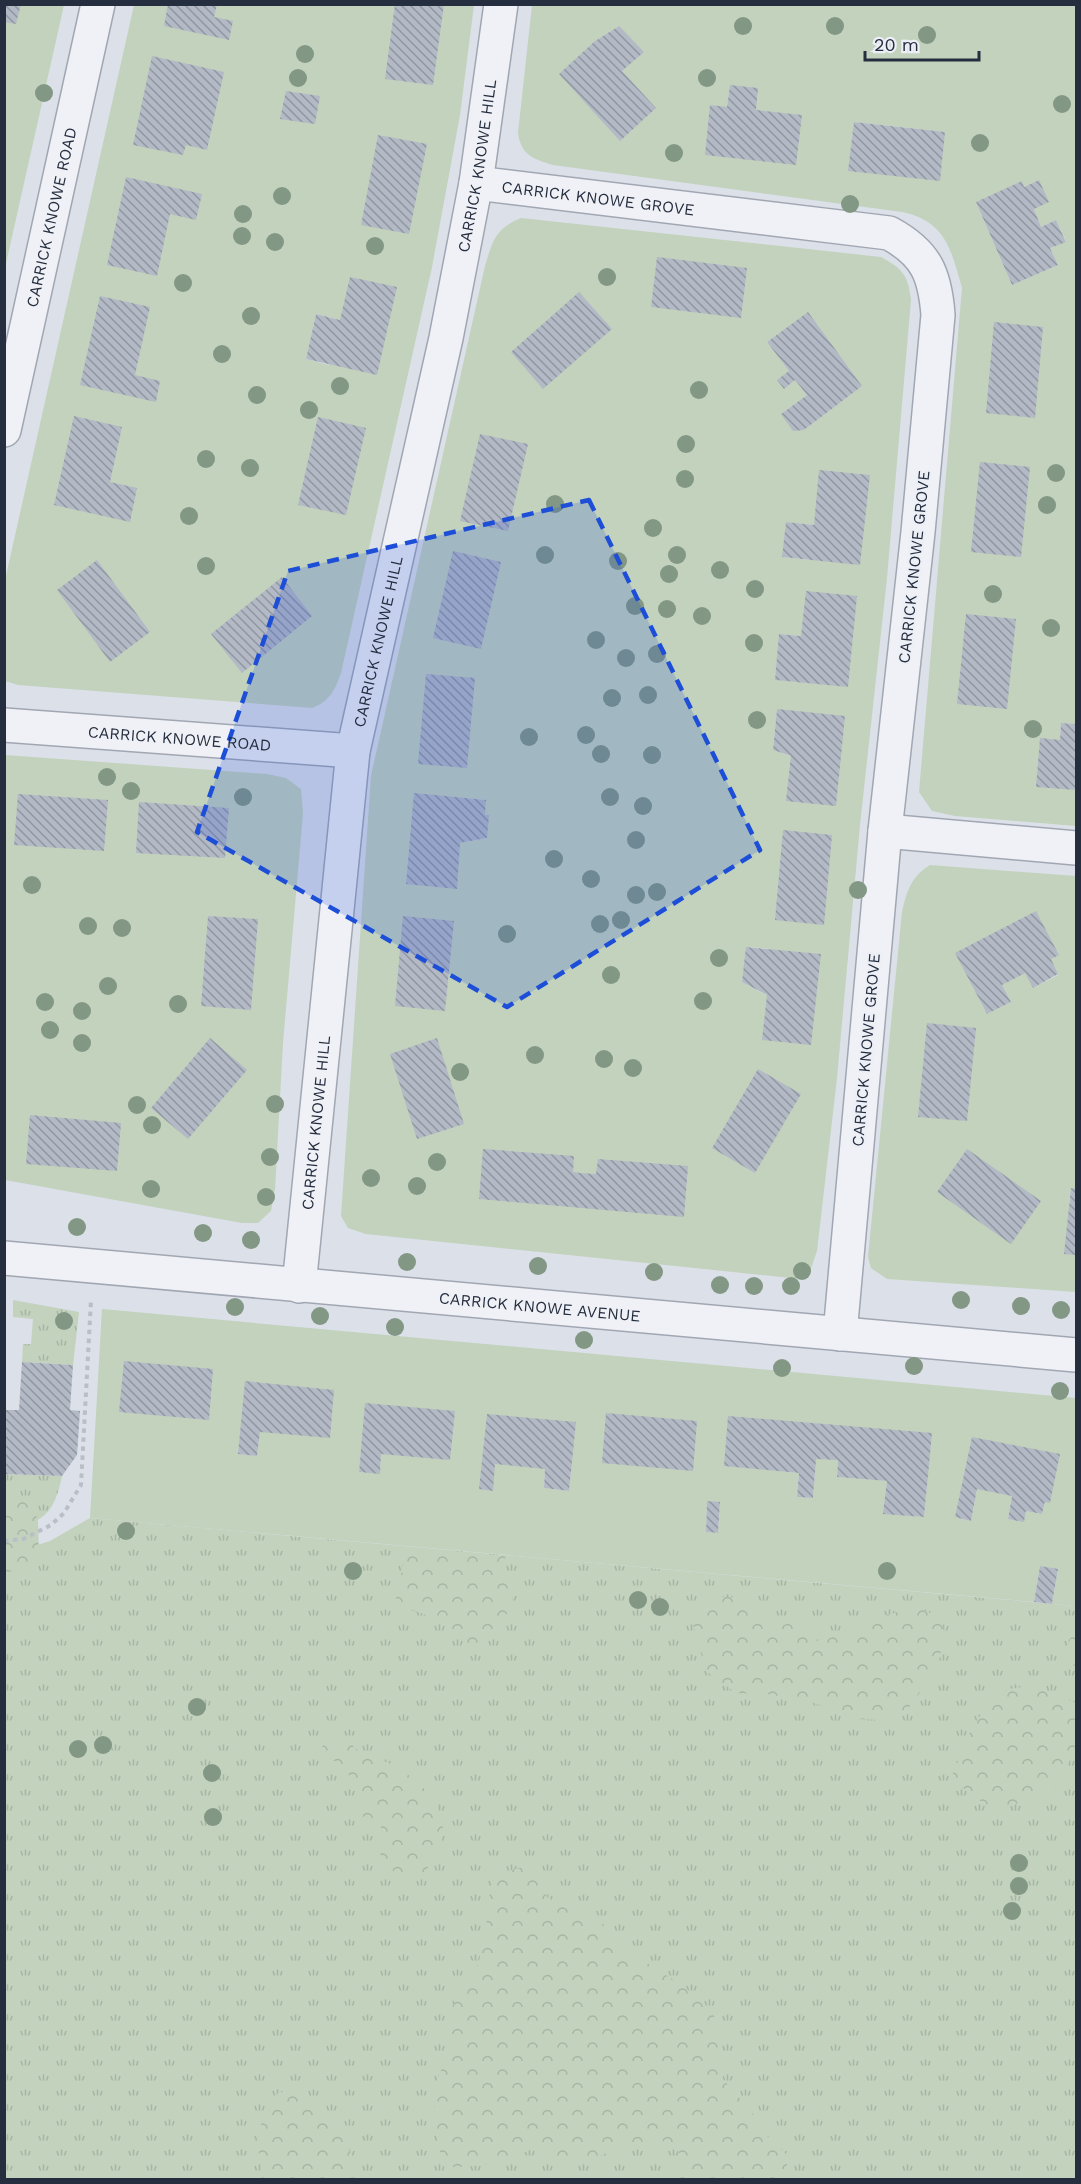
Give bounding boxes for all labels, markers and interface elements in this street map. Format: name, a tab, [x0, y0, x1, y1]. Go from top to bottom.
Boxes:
scale bar	[865, 24, 979, 62]
text: 20 m	[874, 34, 919, 55]
street label: CARRICK KNOWE HILL	[453, 78, 500, 254]
street label: CARRICK KNOWE ROAD	[22, 125, 80, 309]
street label: CARRICK KNOWE GROVE	[501, 177, 696, 219]
street label: CARRICK KNOWE GROVE	[894, 470, 934, 664]
street label: CARRICK KNOWE HILL	[349, 554, 406, 729]
street label: CARRICK KNOWE ROAD	[87, 722, 272, 754]
street label: CARRICK KNOWE GROVE	[848, 953, 884, 1147]
street label: CARRICK KNOWE HILL	[297, 1034, 334, 1211]
street label: CARRICK KNOWE AVENUE	[438, 1288, 641, 1325]

